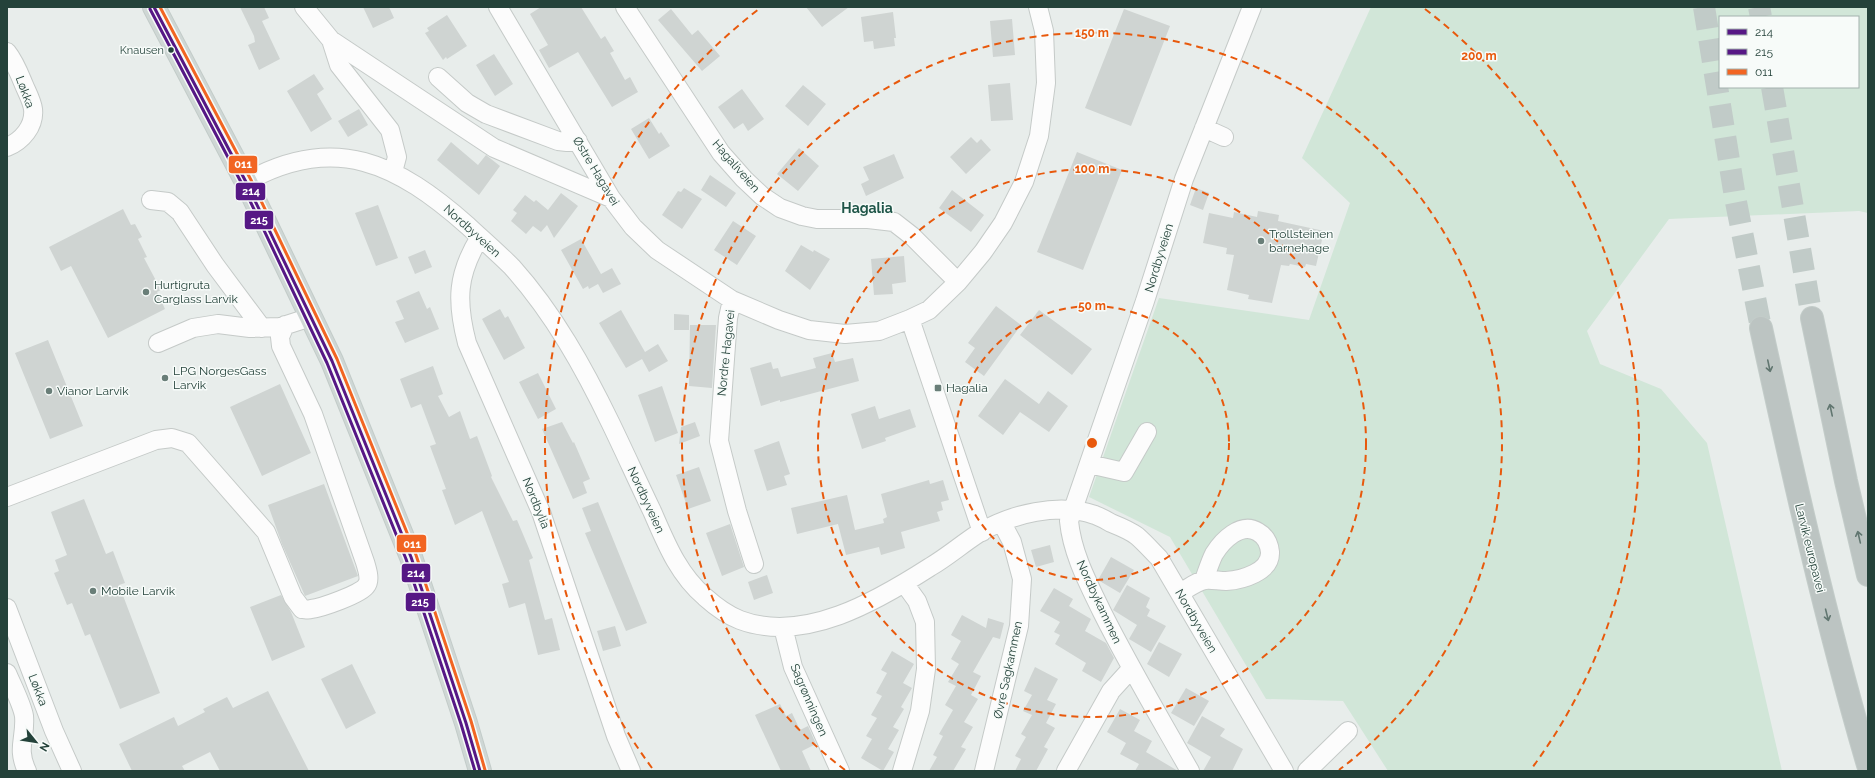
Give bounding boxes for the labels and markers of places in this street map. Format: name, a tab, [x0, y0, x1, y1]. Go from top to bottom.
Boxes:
place label: Knausen	[120, 44, 164, 57]
marker: Knausen	[166, 45, 176, 55]
place label: Trollsteinen barnehage	[1269, 227, 1333, 255]
marker: Trollsteinen barnehage	[1256, 236, 1266, 246]
place label: Hurtigruta Carglass Larvik	[154, 278, 238, 306]
marker: Hurtigruta Carglass Larvik	[141, 287, 151, 297]
place label: LPG NorgesGass Larvik	[173, 364, 267, 392]
marker: LPG NorgesGass Larvik	[160, 373, 170, 383]
place label: Hagalia	[946, 381, 988, 395]
marker: Hagalia	[933, 383, 943, 393]
place label: Vianor Larvik	[57, 384, 129, 398]
marker: Vianor Larvik	[44, 386, 54, 396]
centre of rings	[1085, 436, 1099, 450]
place label: Mobile Larvik	[101, 584, 176, 598]
marker: Mobile Larvik	[88, 586, 98, 596]

